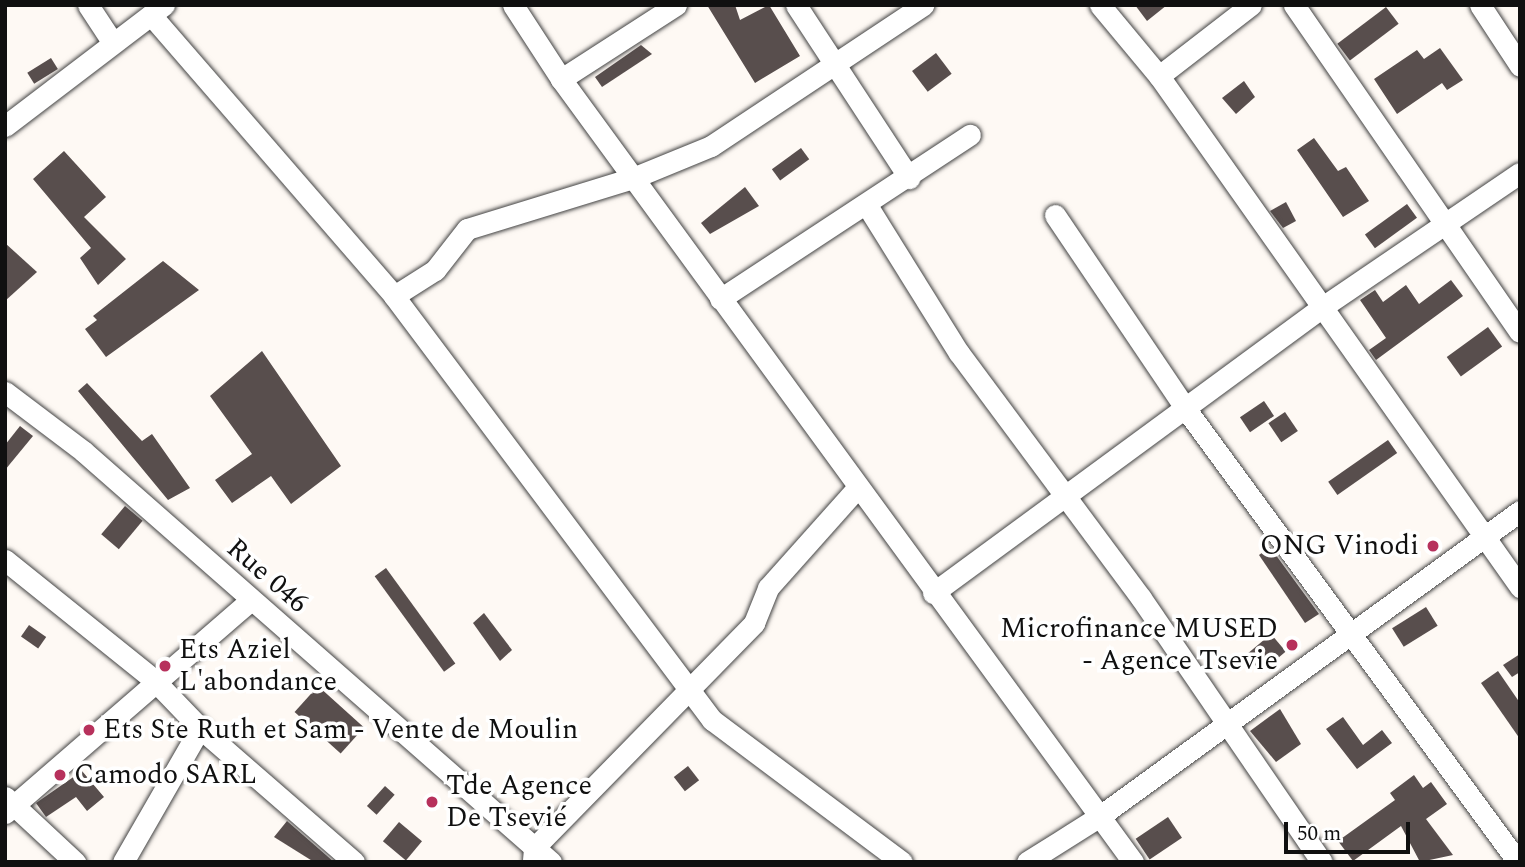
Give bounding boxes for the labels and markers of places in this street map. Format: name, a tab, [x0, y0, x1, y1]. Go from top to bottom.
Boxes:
place label: ONG Vinodi	[1260, 529, 1419, 563]
marker: ONG Vinodi	[1425, 538, 1441, 554]
place label: Microfinance MUSED - Agence Tsevie	[1000, 612, 1278, 678]
place label: Ets Aziel L'abondance	[179, 633, 337, 699]
marker: Microfinance MUSED - Agence Tsevie	[1284, 637, 1300, 653]
marker: Ets Aziel L'abondance	[157, 658, 173, 674]
place label: Ets Ste Ruth et Sam - Vente de Moulin	[103, 713, 578, 747]
marker: Ets Ste Ruth et Sam - Vente de Moulin	[81, 722, 97, 738]
place label: Camodo SARL	[74, 758, 257, 792]
marker: Camodo SARL	[52, 767, 68, 783]
place label: Tde Agence De Tsevié	[446, 769, 592, 835]
marker: Tde Agence De Tsevié	[424, 794, 440, 810]

